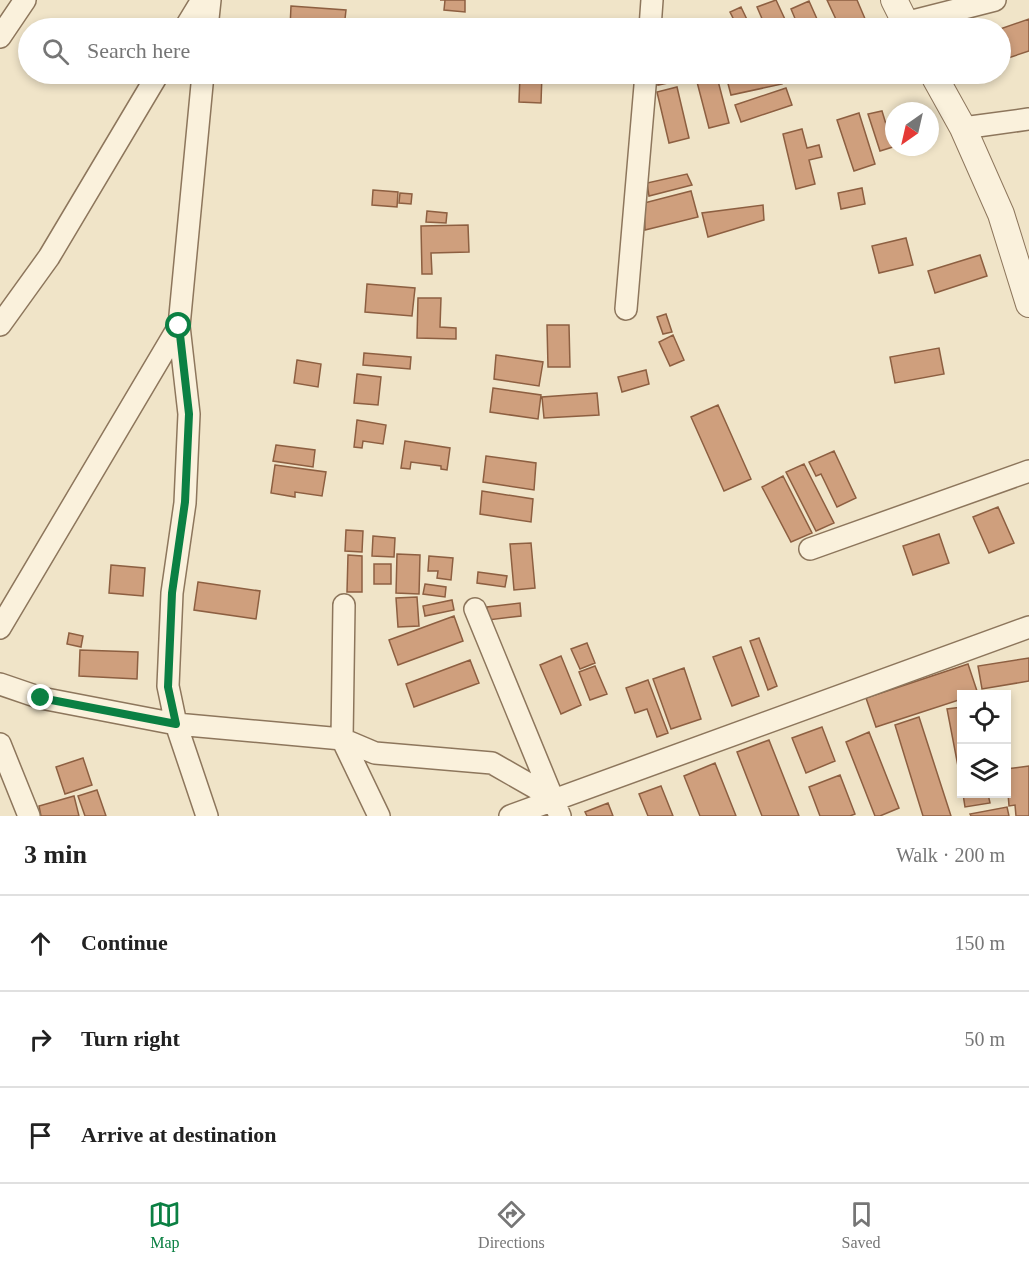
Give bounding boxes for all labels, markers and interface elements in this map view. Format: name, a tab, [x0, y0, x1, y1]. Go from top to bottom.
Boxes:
search box	[18, 18, 1011, 84]
icon: search	[39, 35, 72, 68]
text: Search here	[87, 38, 190, 63]
north arrow	[885, 102, 939, 156]
route start	[165, 312, 191, 338]
route end	[27, 684, 53, 710]
map controls	[957, 690, 1011, 798]
button: locate	[957, 690, 1011, 744]
button: layers	[957, 744, 1011, 798]
text: 3 min	[24, 840, 87, 869]
text: Walk · 200 m	[896, 844, 1005, 866]
icon: ahead	[24, 927, 57, 960]
text: Continue	[81, 930, 168, 955]
text: 150 m	[954, 932, 1005, 954]
icon: right	[24, 1023, 57, 1056]
text: Turn right	[81, 1026, 180, 1051]
text: 50 m	[964, 1028, 1005, 1050]
icon: arrive	[24, 1119, 57, 1152]
text: Arrive at destination	[81, 1122, 277, 1147]
tab: Map	[148, 1198, 181, 1252]
tab: Directions	[478, 1198, 545, 1252]
tab: Saved	[841, 1198, 881, 1252]

